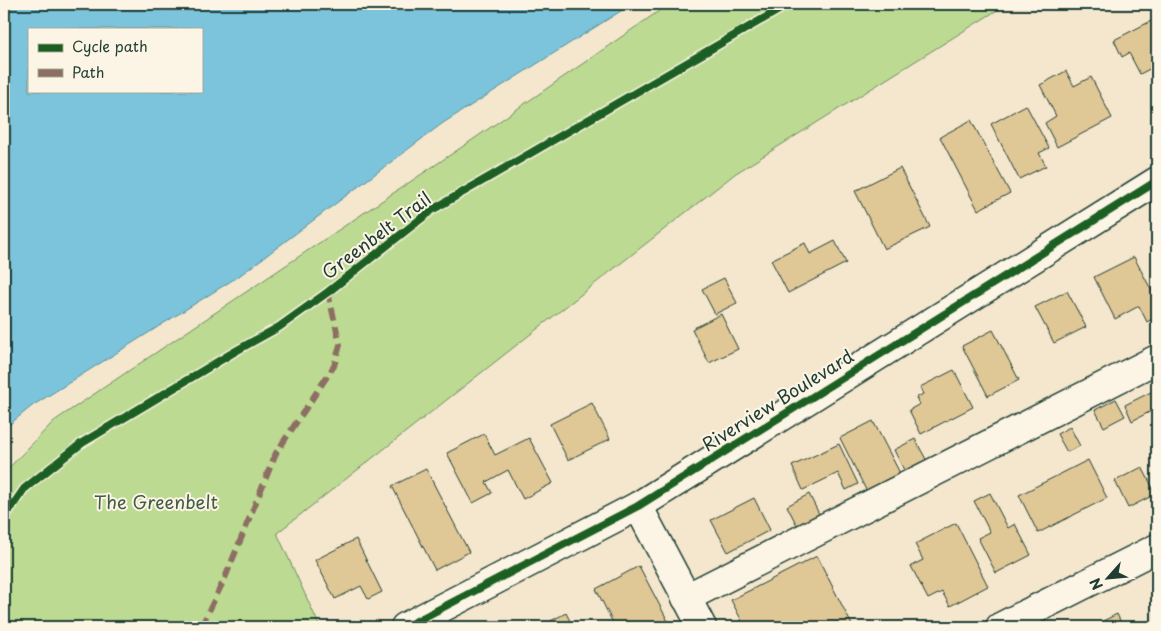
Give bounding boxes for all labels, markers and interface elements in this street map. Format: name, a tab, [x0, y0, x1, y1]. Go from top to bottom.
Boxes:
legend	[28, 28, 202, 92]
text: Cycle path	[72, 34, 148, 57]
text: Path	[72, 60, 104, 83]
street label: Greenbelt Trail	[316, 185, 437, 285]
street label: Riverview Boulevard	[696, 342, 858, 457]
park label: The Greenbelt	[94, 488, 218, 515]
north arrow	[1084, 554, 1134, 604]
text: N	[1084, 574, 1108, 594]

